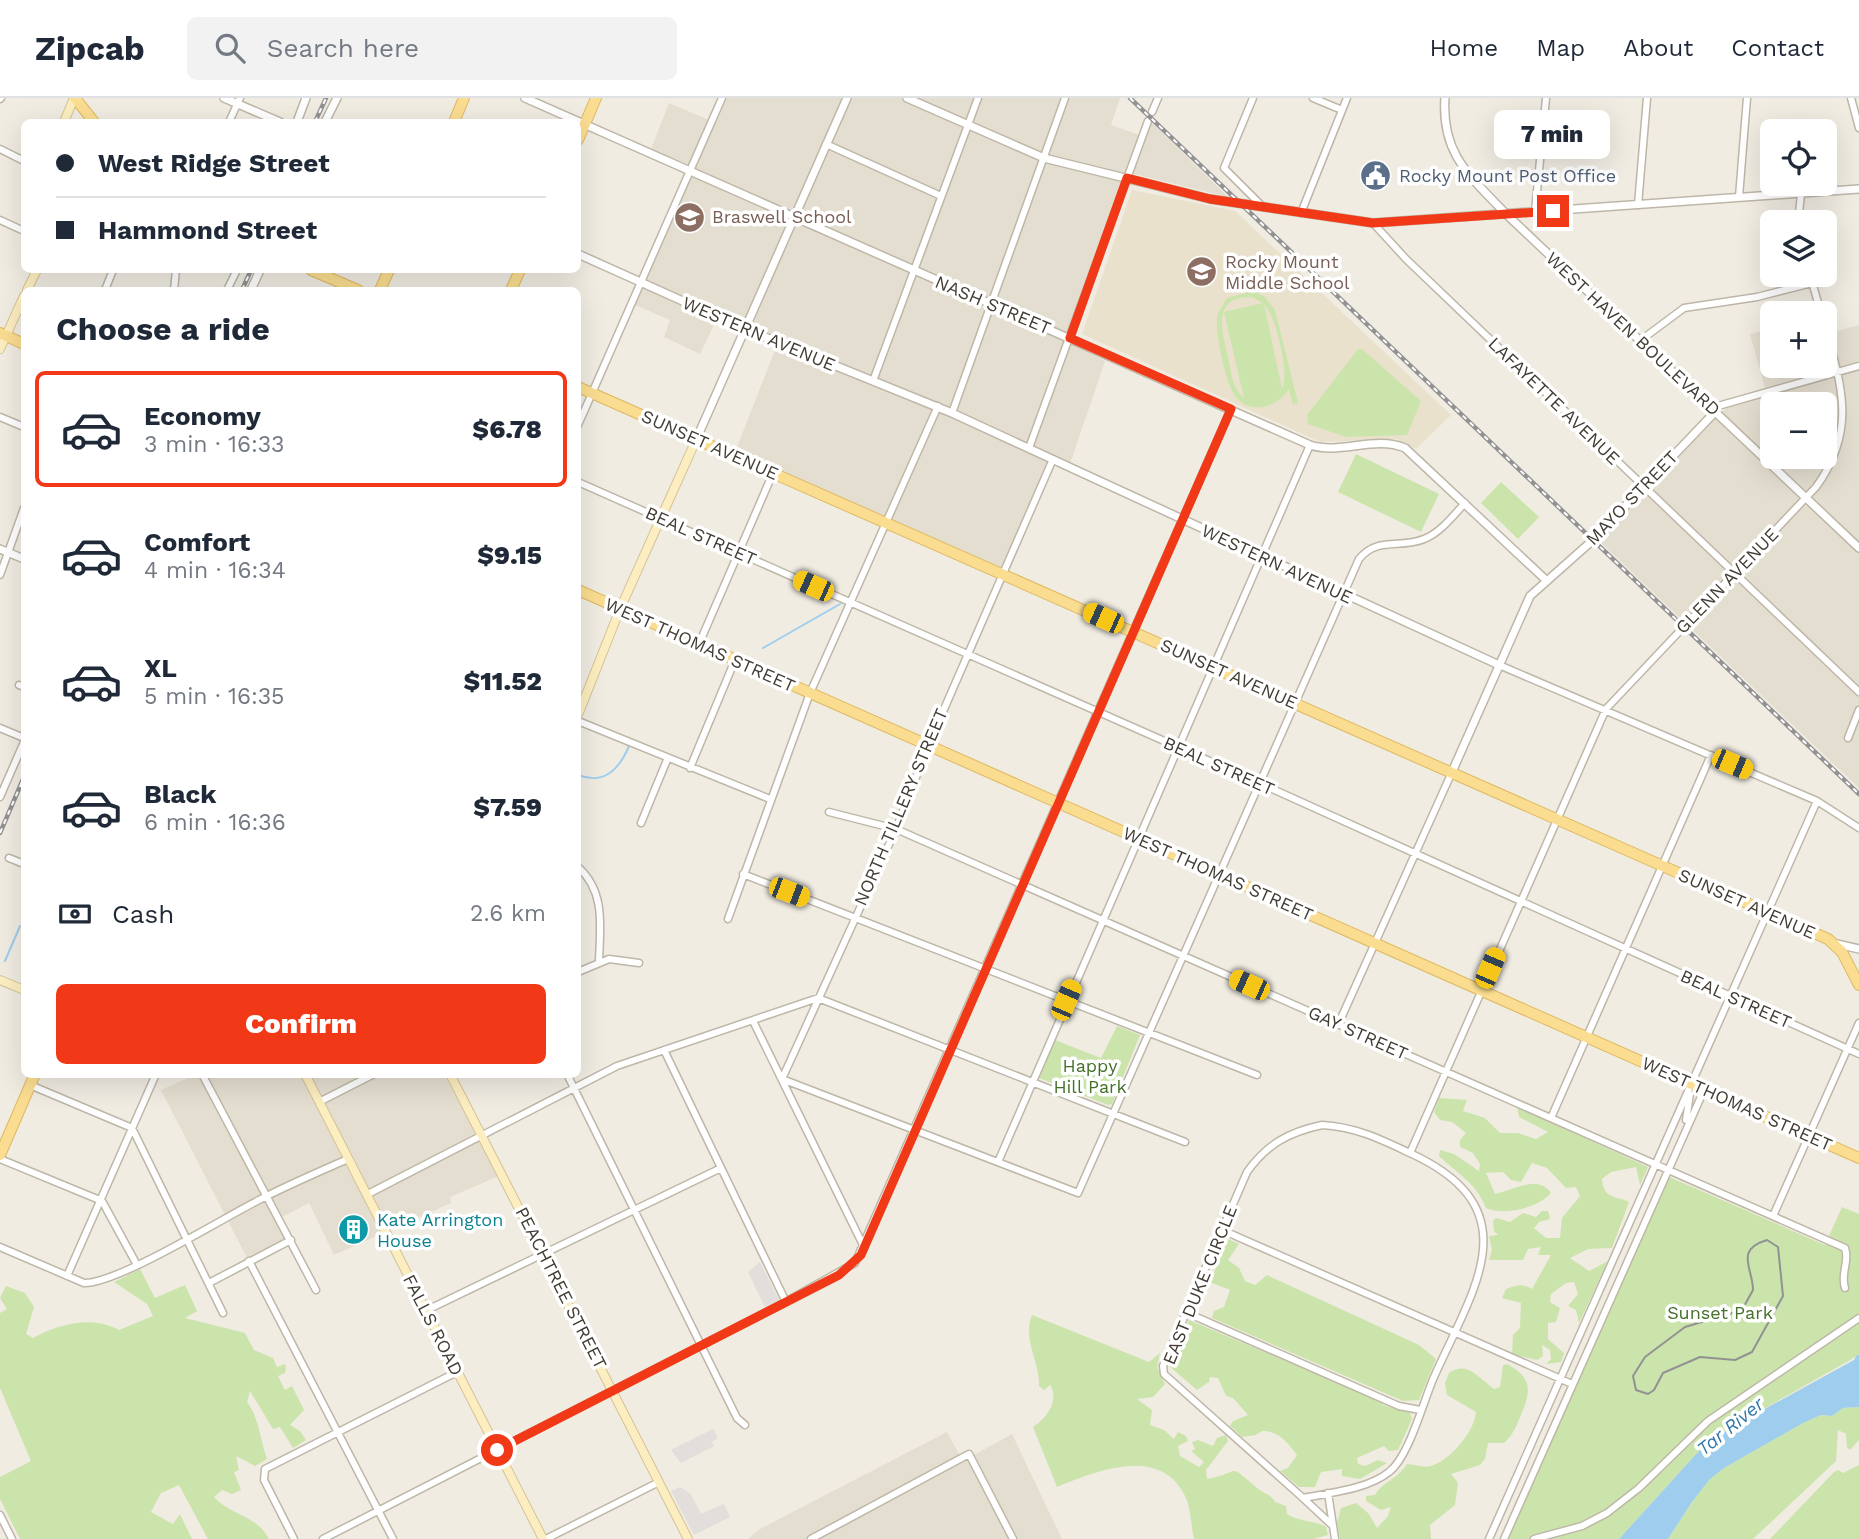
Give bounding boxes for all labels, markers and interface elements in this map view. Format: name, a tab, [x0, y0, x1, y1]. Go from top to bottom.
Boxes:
search box	[187, 17, 677, 80]
text: Zipcab	[35, 29, 145, 68]
icon: search	[211, 29, 249, 67]
text: Search here	[267, 33, 419, 63]
text: Home	[1430, 34, 1498, 62]
text: Map	[1536, 34, 1585, 62]
text: About	[1623, 34, 1693, 62]
text: Contact	[1731, 34, 1824, 62]
callout: 7 min	[1495, 109, 1611, 158]
map controls	[1760, 119, 1837, 469]
button: locate	[1760, 119, 1837, 196]
text: 7 min	[1521, 121, 1583, 148]
text: West Ridge Street	[98, 148, 330, 178]
public building icon: Rocky Mount Post Office	[1359, 159, 1393, 193]
place label: Rocky Mount Post Office	[1399, 165, 1616, 186]
route end	[1537, 195, 1569, 227]
school or university icon: Braswell School	[672, 200, 706, 234]
place label: Braswell School	[712, 206, 852, 227]
button: layers	[1760, 210, 1837, 287]
text: Hammond Street	[98, 215, 317, 245]
street label: WEST HAVEN BOULEVARD	[1542, 247, 1725, 420]
place label: Rocky Mount Middle School	[1225, 251, 1350, 293]
school or university icon: Rocky Mount Middle School	[1185, 255, 1219, 289]
street label: NASH STREET	[932, 271, 1054, 338]
street label: WESTERN AVENUE	[680, 292, 839, 375]
button: +	[1760, 301, 1837, 378]
text: Choose a ride	[56, 310, 270, 348]
street label: LAFAYETTE AVENUE	[1484, 332, 1624, 469]
button: −	[1760, 392, 1837, 469]
icon: car	[60, 398, 123, 461]
text: Economy	[144, 401, 261, 431]
street label: SUNSET AVENUE	[638, 405, 782, 484]
text: $6.78	[472, 414, 542, 444]
text: 3 min · 16:33	[144, 431, 285, 458]
street label: MAYO STREET	[1581, 446, 1682, 549]
street label: BEAL STREET	[642, 502, 760, 569]
street label: WESTERN AVENUE	[1198, 519, 1356, 608]
icon: car	[60, 524, 123, 587]
street label: GLENN AVENUE	[1671, 524, 1782, 638]
text: Comfort	[144, 527, 250, 557]
text: $9.15	[477, 540, 542, 570]
text: 4 min · 16:34	[144, 557, 286, 584]
car	[790, 568, 837, 604]
street label: WEST THOMAS STREET	[602, 593, 799, 696]
car	[1080, 600, 1127, 636]
street label: SUNSET AVENUE	[1157, 634, 1301, 713]
icon: car	[60, 650, 123, 713]
text: XL	[144, 653, 177, 683]
text: $11.52	[463, 666, 542, 696]
text: 5 min · 16:35	[144, 683, 284, 710]
street label: NORTH TILLERY STREET	[849, 705, 952, 909]
street label: BEAL STREET	[1160, 732, 1278, 799]
car	[1709, 746, 1756, 782]
icon: car	[60, 776, 123, 839]
text: Black	[144, 779, 216, 809]
text: $7.59	[473, 792, 542, 822]
text: 6 min · 16:36	[144, 809, 286, 836]
street label: WEST THOMAS STREET	[1120, 822, 1317, 925]
street label: SUNSET AVENUE	[1675, 864, 1819, 943]
car	[766, 875, 813, 909]
icon: cash	[56, 895, 94, 933]
text: Cash	[112, 899, 174, 929]
text: 2.6 km	[470, 900, 546, 927]
car	[1473, 945, 1508, 991]
street label: BEAL STREET	[1677, 965, 1795, 1032]
car	[1226, 967, 1273, 1003]
car	[1049, 977, 1084, 1023]
button: Confirm	[56, 984, 546, 1064]
street label: GAY STREET	[1305, 1001, 1412, 1064]
street label: WEST THOMAS STREET	[1639, 1052, 1836, 1155]
park label: Happy Hill Park	[1053, 1055, 1127, 1097]
street label: EAST DUKE CIRCLE	[1158, 1202, 1241, 1368]
street label: PEACHTREE STREET	[511, 1203, 612, 1372]
place label: Kate Arrington House	[377, 1209, 503, 1251]
building icon: Kate Arrington House	[337, 1213, 371, 1247]
street label: FALLS ROAD	[399, 1271, 468, 1379]
park label: Sunset Park	[1667, 1302, 1773, 1323]
water label: Tar River	[1692, 1392, 1769, 1460]
route start	[481, 1434, 513, 1466]

